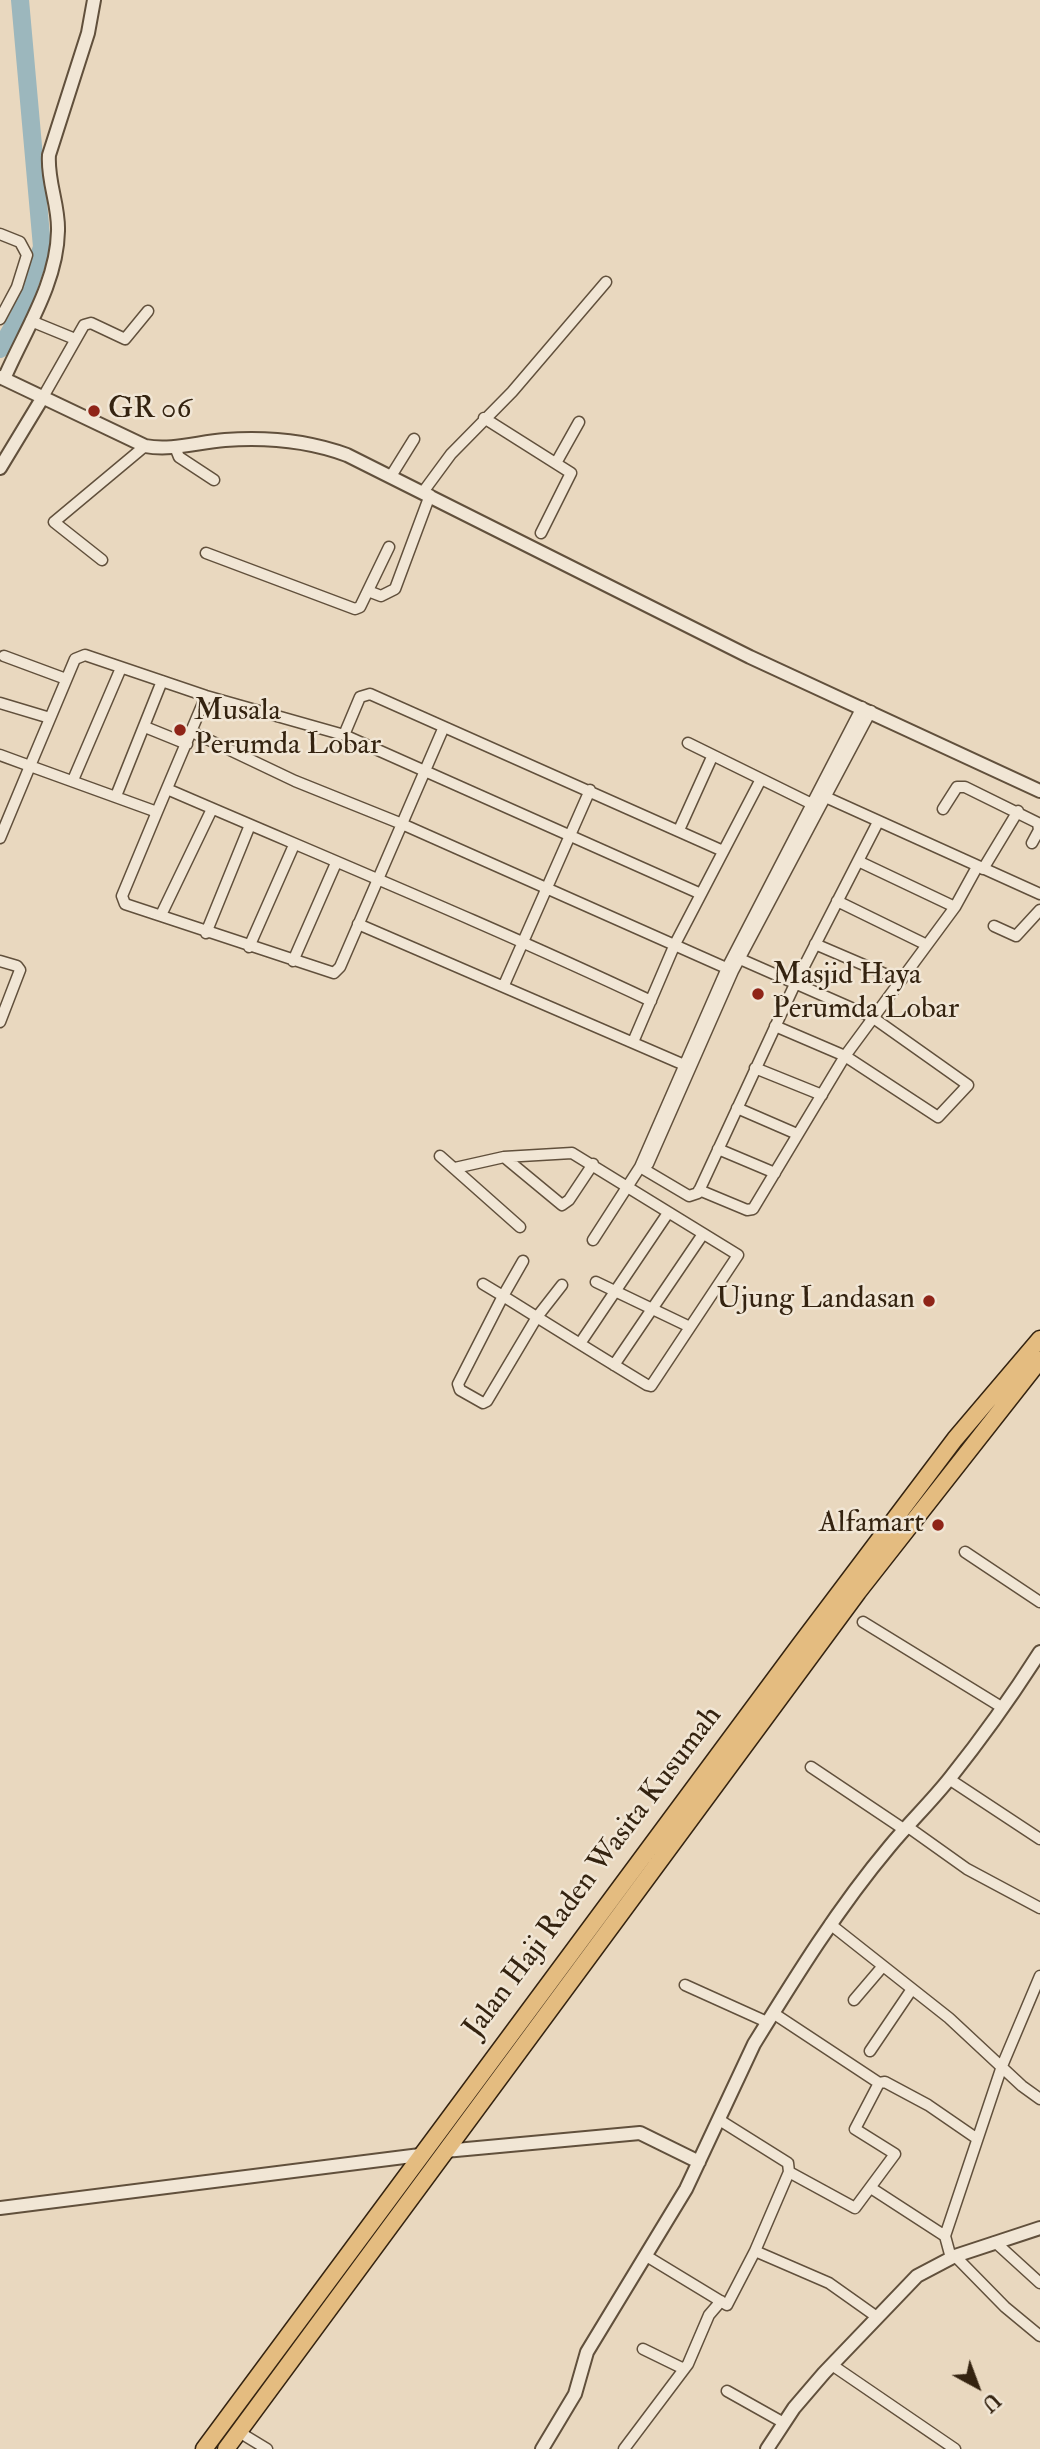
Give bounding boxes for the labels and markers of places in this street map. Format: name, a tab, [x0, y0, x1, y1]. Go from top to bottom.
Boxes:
place label: GR 06	[108, 393, 191, 429]
marker: GR 06	[86, 403, 102, 419]
place label: Musala Perumda Lobar	[194, 695, 381, 766]
marker: Musala Perumda Lobar	[172, 722, 188, 738]
place label: Masjid Haya Perumda Lobar	[772, 959, 959, 1030]
marker: Masjid Haya Perumda Lobar	[750, 986, 766, 1002]
place label: Ujung Landasan	[716, 1283, 915, 1319]
marker: Ujung Landasan	[921, 1293, 937, 1309]
place label: Alfamart	[819, 1507, 924, 1543]
marker: Alfamart	[930, 1517, 946, 1533]

